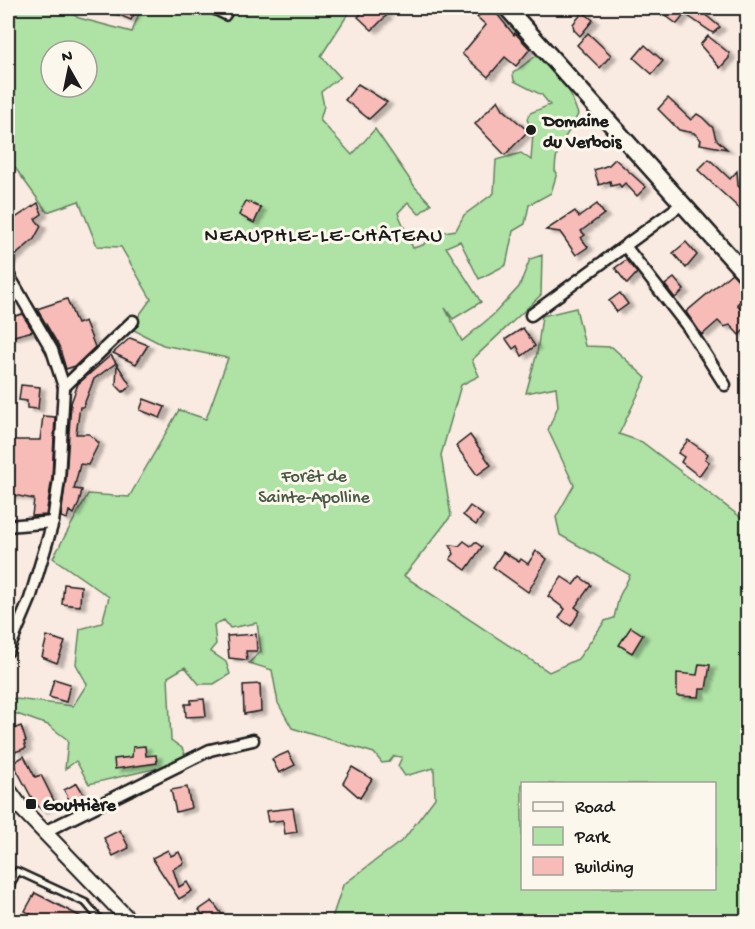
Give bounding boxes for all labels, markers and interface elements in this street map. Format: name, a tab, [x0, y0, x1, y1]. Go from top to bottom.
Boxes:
north arrow	[39, 39, 99, 99]
text: N	[61, 47, 74, 68]
place label: Domaine du Verbois	[541, 112, 623, 154]
marker: Domaine du Verbois	[524, 123, 538, 137]
district label: NEAUPHLE-LE-CHÂTEAU	[204, 225, 444, 250]
park label: Forêt de Sainte-Apolline	[258, 467, 370, 509]
legend	[521, 782, 716, 890]
place label: Gouttière	[43, 796, 116, 817]
marker: Gouttière	[24, 797, 38, 811]
text: Road	[575, 798, 616, 819]
text: Park	[574, 828, 611, 849]
text: Building	[574, 858, 634, 879]

